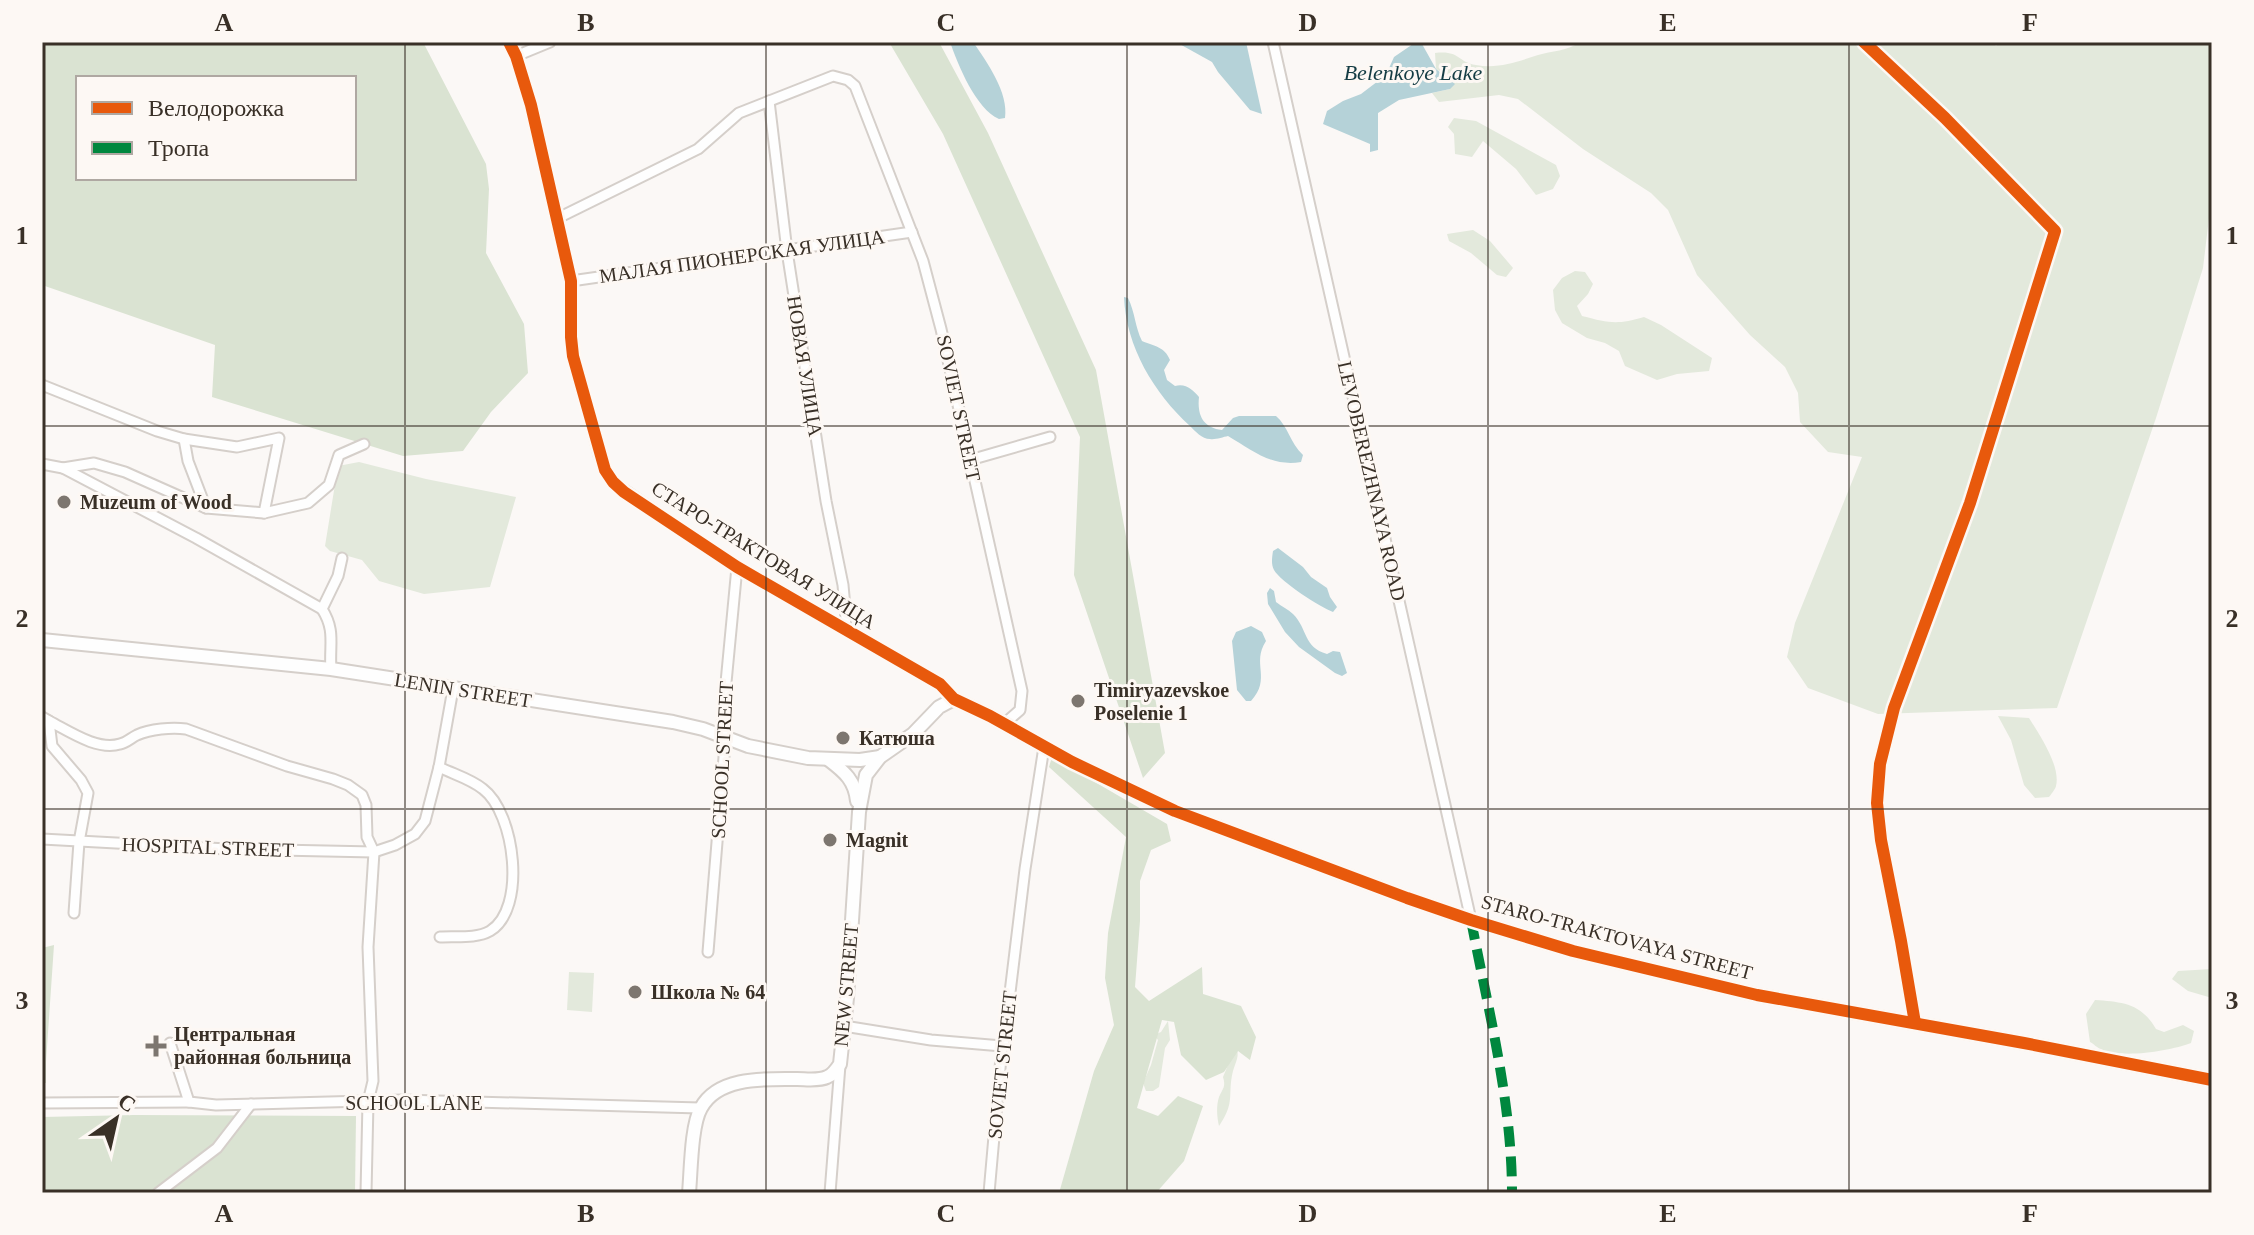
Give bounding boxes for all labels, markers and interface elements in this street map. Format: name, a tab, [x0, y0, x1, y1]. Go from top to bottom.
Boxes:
text: A	[215, 8, 234, 37]
text: B	[577, 8, 595, 37]
text: C	[937, 8, 955, 37]
text: D	[1299, 8, 1317, 37]
text: E	[1659, 8, 1677, 37]
text: F	[2022, 8, 2038, 37]
water label: Belenkoye Lake	[1344, 60, 1483, 85]
legend	[76, 76, 356, 180]
text: Велодорожка	[148, 95, 284, 121]
text: Тропа	[148, 135, 210, 161]
text: 1	[16, 221, 29, 250]
text: 1	[2226, 221, 2239, 250]
street label: МАЛАЯ ПИОНЕРСКАЯ УЛИЦА	[598, 225, 887, 288]
street label: НОВАЯ УЛИЦА	[782, 294, 827, 439]
street label: SOVIET STREET	[933, 333, 985, 483]
street label: LEVOBEREZHNAYA ROAD	[1334, 359, 1410, 603]
street label: СТАРО-ТРАКТОВАЯ УЛИЦА	[647, 477, 881, 634]
place label: Muzeum of Wood	[80, 491, 232, 513]
marker: Muzeum of Wood	[55, 493, 73, 511]
text: 2	[16, 604, 29, 633]
text: 2	[2226, 604, 2239, 633]
street label: LENIN STREET	[393, 668, 533, 712]
place label: Timiryazevskoe Poselenie 1	[1094, 679, 1229, 724]
street label: SCHOOL STREET	[707, 681, 737, 839]
marker: Timiryazevskoe Poselenie 1	[1069, 692, 1087, 710]
place label: Катюша	[859, 727, 935, 749]
marker: Катюша	[834, 729, 852, 747]
place label: Magnit	[846, 829, 909, 852]
marker: Magnit	[821, 831, 839, 849]
street label: HOSPITAL STREET	[121, 833, 295, 861]
street label: STARO-TRAKTOVAYA STREET	[1479, 890, 1755, 984]
street label: NEW STREET	[830, 923, 862, 1047]
place label: Школа № 64	[651, 981, 765, 1003]
marker: Школа № 64	[626, 983, 644, 1001]
text: 3	[16, 986, 29, 1015]
text: 3	[2226, 986, 2239, 1015]
street label: SOVIET STREET	[983, 990, 1021, 1140]
place label: Центральная районная больница	[174, 1023, 351, 1069]
marker: Центральная районная больница	[145, 1035, 167, 1057]
north arrow	[76, 1079, 156, 1159]
text: С	[113, 1088, 140, 1118]
street label: SCHOOL LANE	[345, 1092, 483, 1114]
text: A	[215, 1199, 234, 1228]
text: B	[577, 1199, 595, 1228]
text: C	[937, 1199, 955, 1228]
text: D	[1299, 1199, 1317, 1228]
text: E	[1659, 1199, 1677, 1228]
text: F	[2022, 1199, 2038, 1228]

